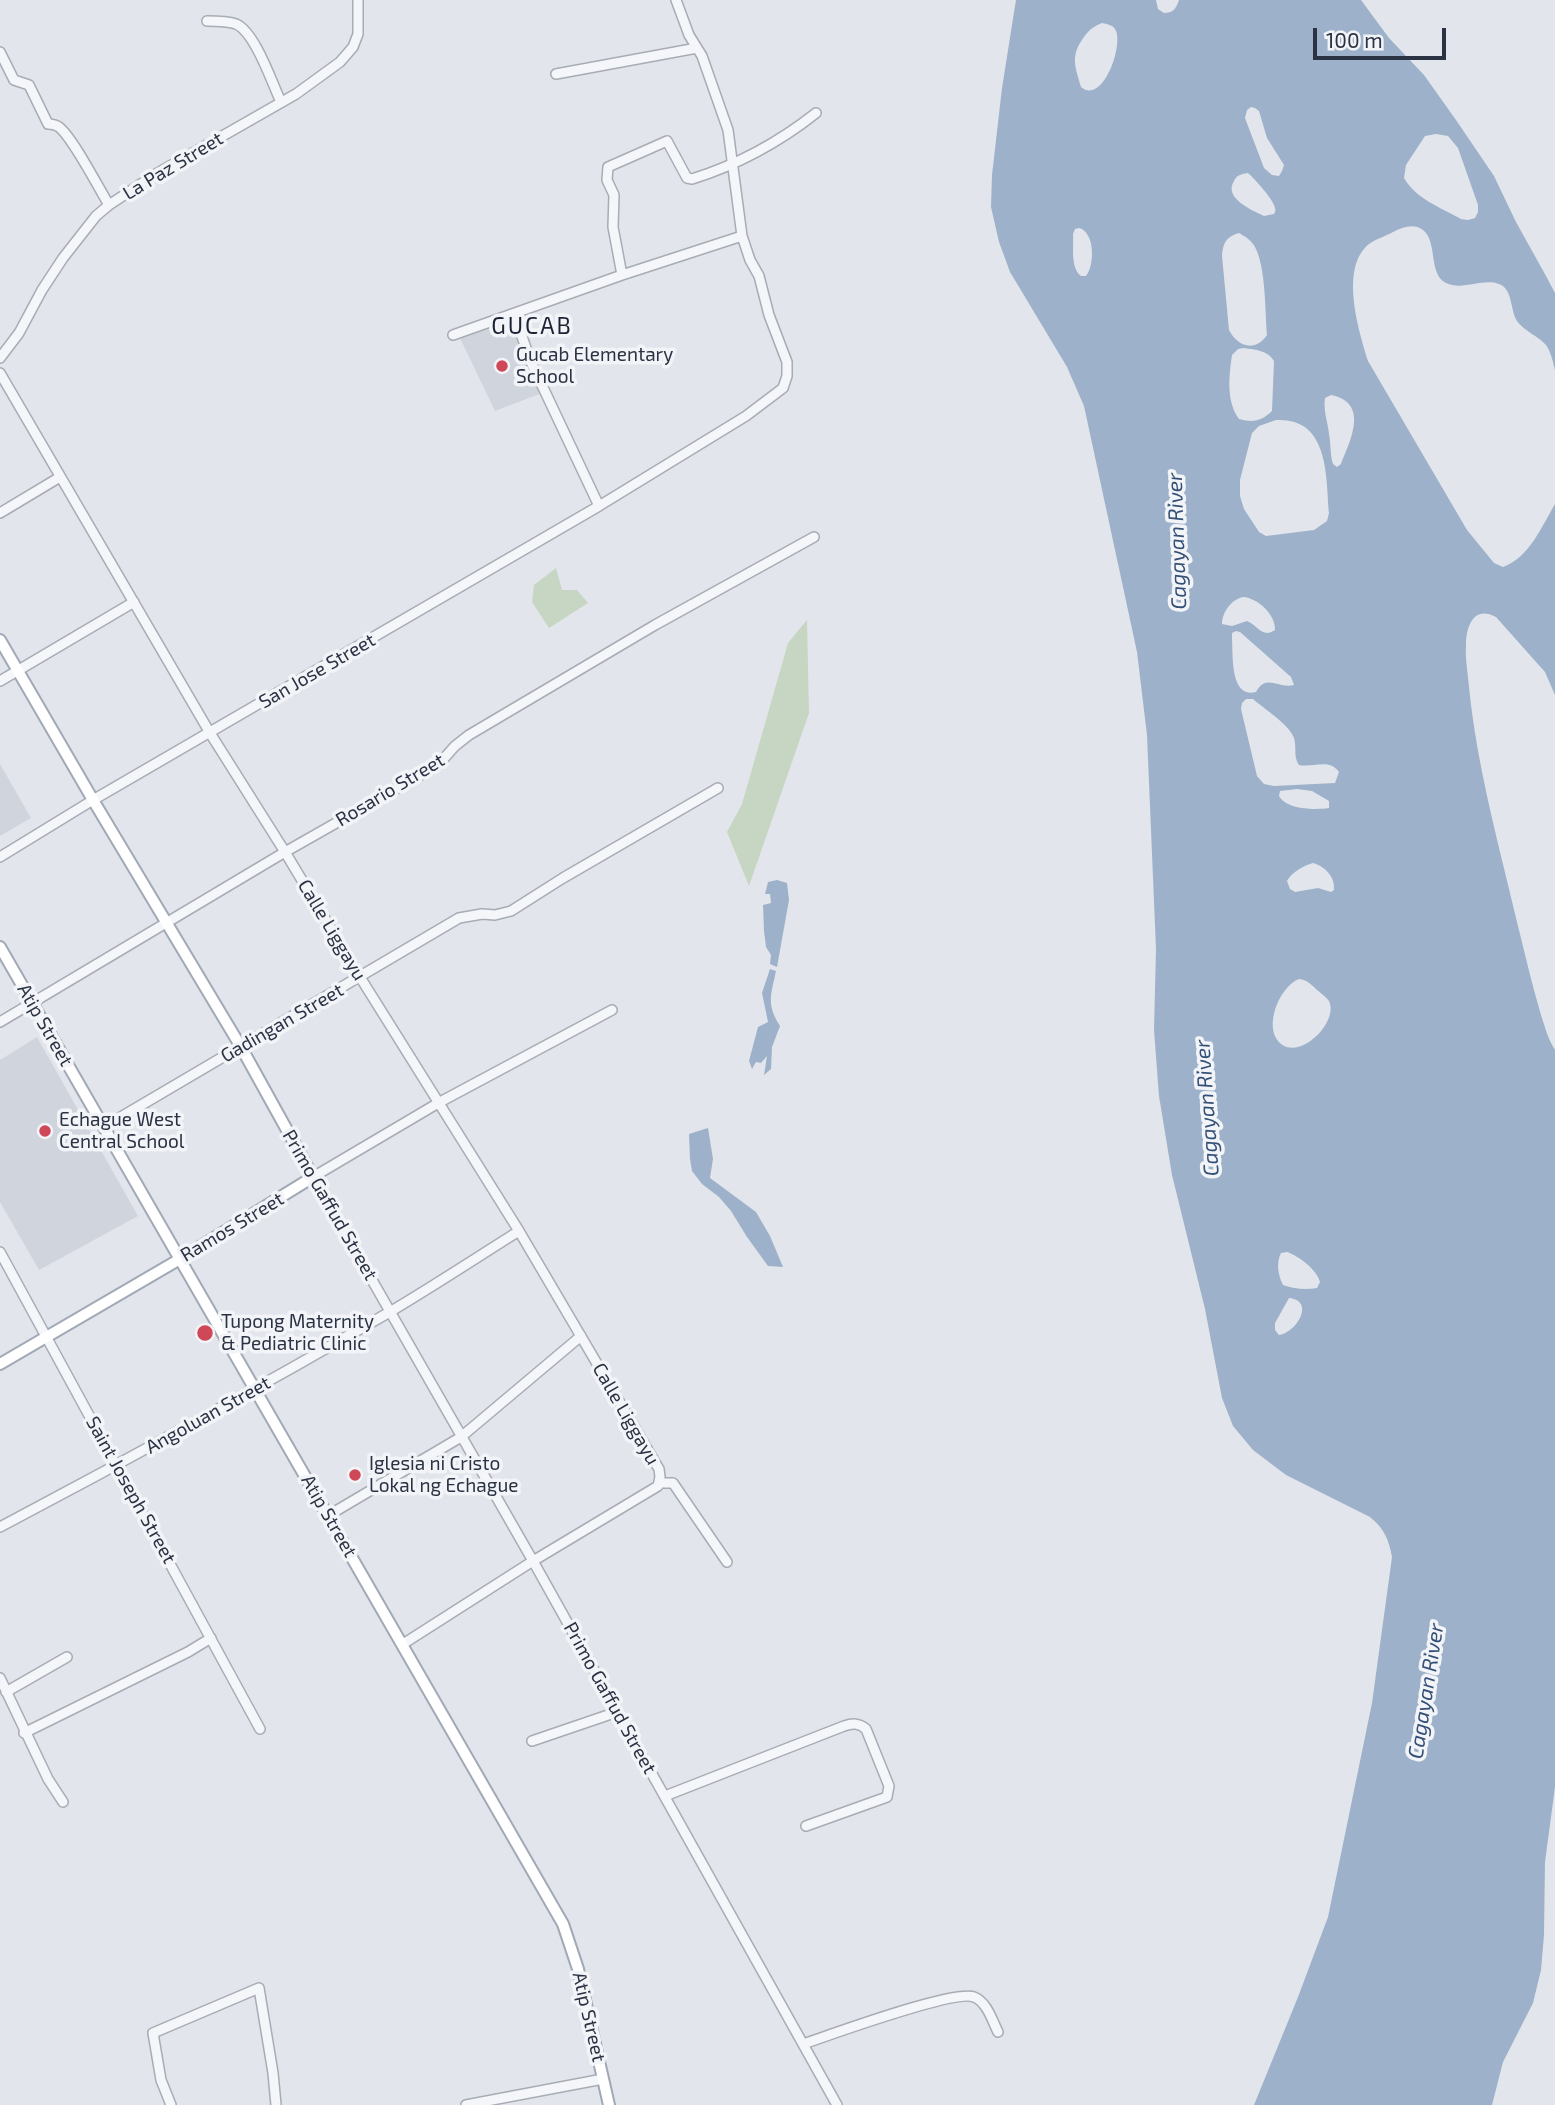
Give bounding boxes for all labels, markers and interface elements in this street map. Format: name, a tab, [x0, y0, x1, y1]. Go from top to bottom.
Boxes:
scale bar	[1317, 14, 1450, 58]
text: 100 m	[1326, 27, 1383, 52]
street label: La Paz Street	[119, 127, 227, 205]
district label: GUCAB	[492, 312, 572, 340]
place label: Gucab Elementary School	[516, 344, 673, 388]
marker: Gucab Elementary School	[494, 358, 510, 374]
water label: Cagayan River	[1162, 472, 1192, 610]
street label: San Jose Street	[255, 628, 379, 714]
street label: Rosario Street	[332, 749, 448, 831]
street label: Calle Liggayu	[293, 875, 371, 985]
street label: Gadingan Street	[217, 979, 347, 1067]
street label: Atip Street	[12, 980, 78, 1070]
water label: Cagayan River	[1190, 1039, 1224, 1177]
place label: Echague West Central School	[59, 1109, 184, 1153]
marker: Echague West Central School	[37, 1123, 53, 1139]
street label: Primo Gaffud Street	[278, 1126, 382, 1284]
street label: Ramos Street	[176, 1187, 288, 1267]
place label: Tupong Maternity & Pediatric Clinic	[221, 1311, 374, 1355]
marker: Tupong Maternity & Pediatric Clinic	[195, 1323, 215, 1343]
street label: Calle Liggayu	[588, 1359, 664, 1469]
street label: Angoluan Street	[142, 1371, 274, 1459]
street label: Saint Joseph Street	[81, 1413, 181, 1567]
place label: Iglesia ni Cristo Lokal ng Echague	[369, 1453, 518, 1497]
marker: Iglesia ni Cristo Lokal ng Echague	[347, 1467, 363, 1483]
street label: Atip Street	[296, 1471, 362, 1561]
street label: Primo Gaffud Street	[559, 1618, 661, 1778]
water label: Cagayan River	[1403, 1621, 1449, 1761]
street label: Atip Street	[568, 1970, 610, 2064]

